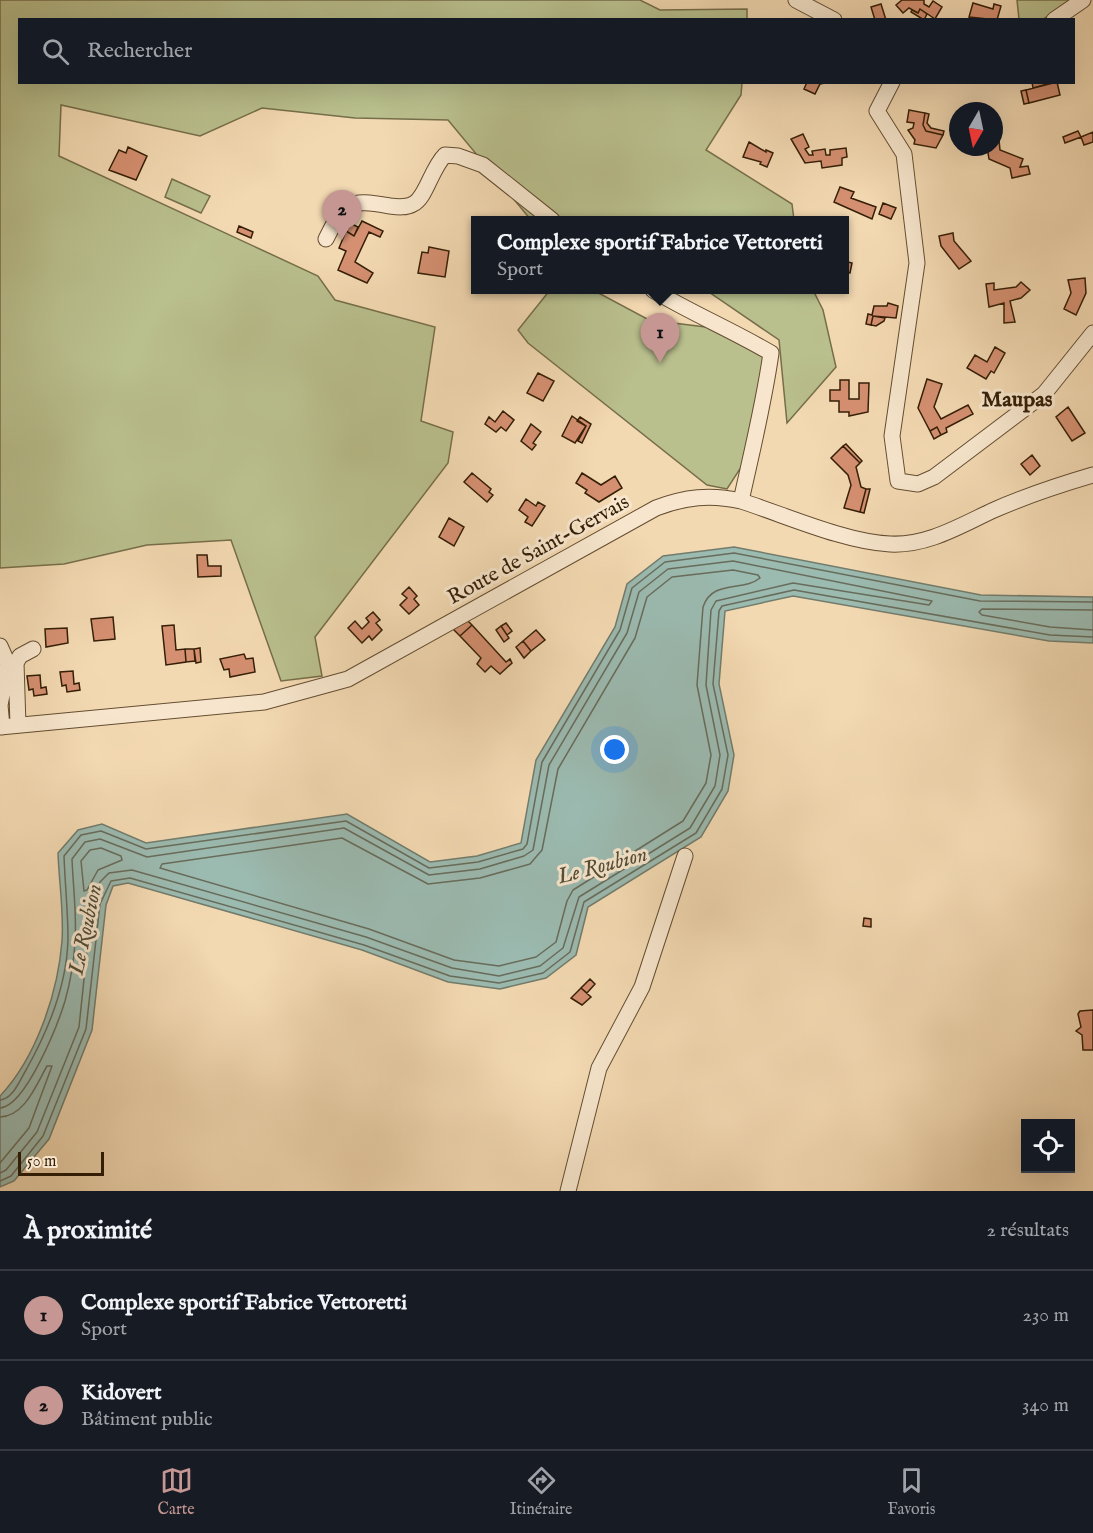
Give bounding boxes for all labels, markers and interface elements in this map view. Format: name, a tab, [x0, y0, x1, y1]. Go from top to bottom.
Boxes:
search box	[18, 18, 1075, 84]
icon: search	[39, 35, 72, 68]
text: Rechercher	[87, 37, 192, 65]
north arrow	[949, 102, 1003, 156]
pin: 2	[322, 190, 362, 240]
popup	[471, 216, 849, 294]
text: Complexe sportif Fabrice Vettoretti	[497, 229, 823, 257]
text: Sport	[497, 257, 543, 282]
pin: 1	[640, 314, 680, 363]
district label: Maupas	[982, 386, 1053, 414]
street label: Route de Saint-Gervais	[443, 489, 634, 612]
your location	[600, 735, 629, 764]
water label: Le Roubion	[554, 841, 651, 892]
water label: Le Roubion	[62, 882, 109, 978]
map controls	[1021, 1119, 1075, 1173]
button: locate	[1021, 1119, 1075, 1173]
scale bar	[18, 1149, 104, 1176]
text: 50 m	[27, 1152, 56, 1172]
text: À proximité	[24, 1214, 152, 1247]
text: 2 résultats	[986, 1218, 1069, 1243]
text: Complexe sportif Fabrice Vettoretti	[81, 1289, 407, 1317]
text: 1	[40, 1303, 47, 1328]
text: 230 m	[1023, 1303, 1069, 1328]
text: Sport	[81, 1317, 127, 1342]
text: Kidovert	[81, 1379, 161, 1407]
text: 2	[39, 1393, 48, 1418]
text: 340 m	[1022, 1393, 1069, 1418]
text: Bâtiment public	[81, 1407, 213, 1432]
tab: Carte	[158, 1464, 195, 1520]
tab: Itinéraire	[510, 1464, 572, 1520]
tab: Favoris	[887, 1464, 935, 1520]

